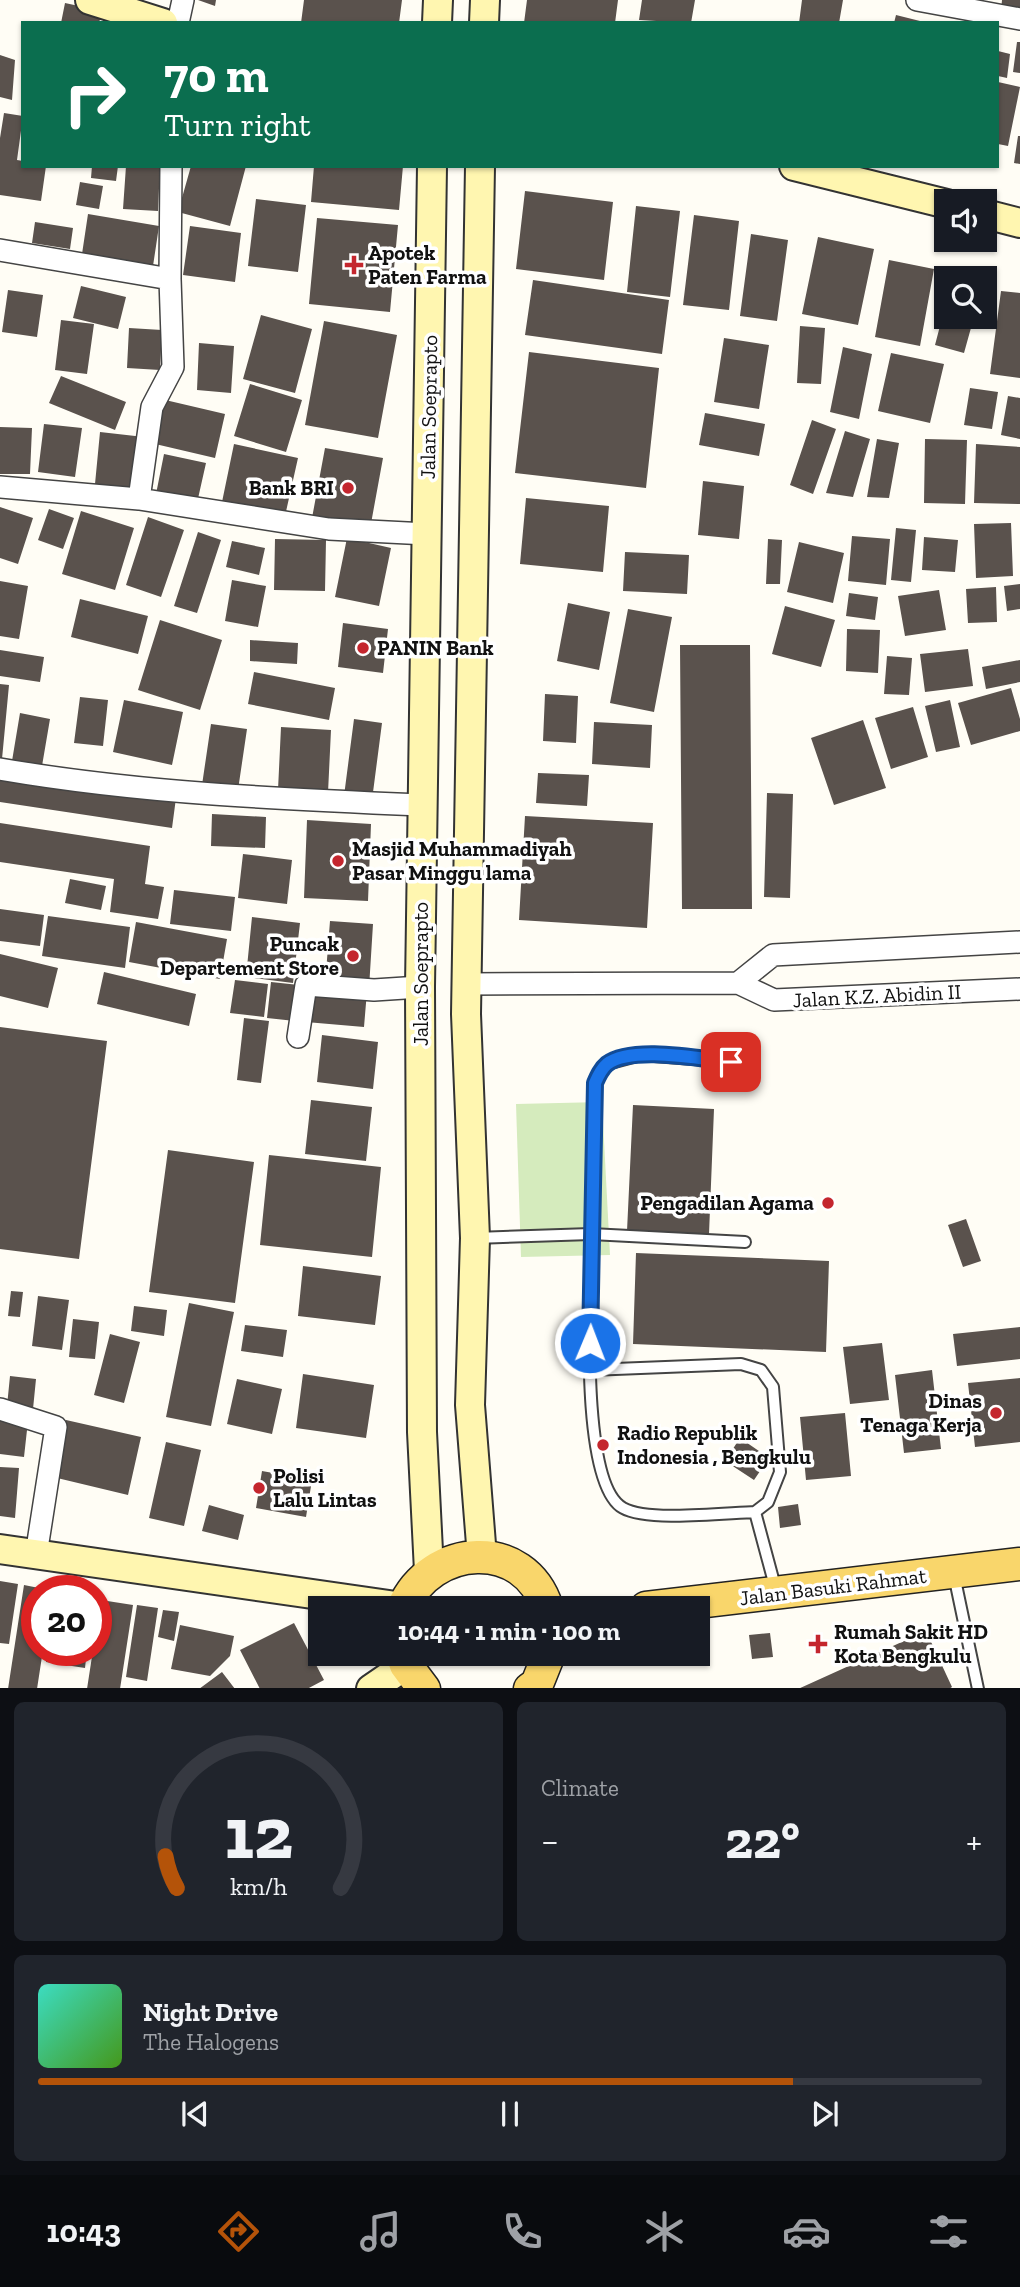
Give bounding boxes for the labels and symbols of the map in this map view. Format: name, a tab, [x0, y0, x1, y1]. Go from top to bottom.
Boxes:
place label: Apotek Paten Farma	[368, 240, 487, 289]
marker: Apotek Paten Farma	[346, 257, 362, 273]
street label: Jalan Soeprapto	[415, 335, 442, 479]
place label: Bank BRI	[248, 475, 334, 500]
marker: Bank BRI	[340, 480, 356, 496]
place label: PANIN Bank	[377, 635, 494, 660]
marker: PANIN Bank	[355, 640, 371, 656]
place label: Masjid Muhammadiyah Pasar Minggu lama	[352, 836, 572, 885]
marker: Masjid Muhammadiyah Pasar Minggu lama	[330, 853, 346, 869]
street label: Jalan Soeprapto	[408, 902, 433, 1046]
place label: Puncak Departement Store	[160, 931, 339, 980]
marker: Puncak Departement Store	[345, 948, 361, 964]
street label: Jalan K.Z. Abidin II	[792, 979, 962, 1012]
pin	[701, 1032, 761, 1092]
place label: Pengadilan Agama	[640, 1190, 814, 1215]
marker: Pengadilan Agama	[820, 1195, 836, 1211]
position arrow	[553, 1306, 627, 1380]
place label: Dinas Tenaga Kerja	[860, 1388, 982, 1437]
marker: Dinas Tenaga Kerja	[988, 1405, 1004, 1421]
place label: Radio Republik Indonesia , Bengkulu	[617, 1420, 811, 1469]
marker: Radio Republik Indonesia , Bengkulu	[595, 1437, 611, 1453]
place label: Polisi Lalu Lintas	[273, 1463, 377, 1512]
marker: Polisi Lalu Lintas	[251, 1480, 267, 1496]
street label: Jalan Basuki Rahmat	[738, 1563, 928, 1610]
speed limit sign: 20	[21, 1575, 112, 1666]
place label: Rumah Sakit HD Kota Bengkulu	[834, 1619, 988, 1668]
marker: Rumah Sakit HD Kota Bengkulu	[808, 1634, 828, 1654]

